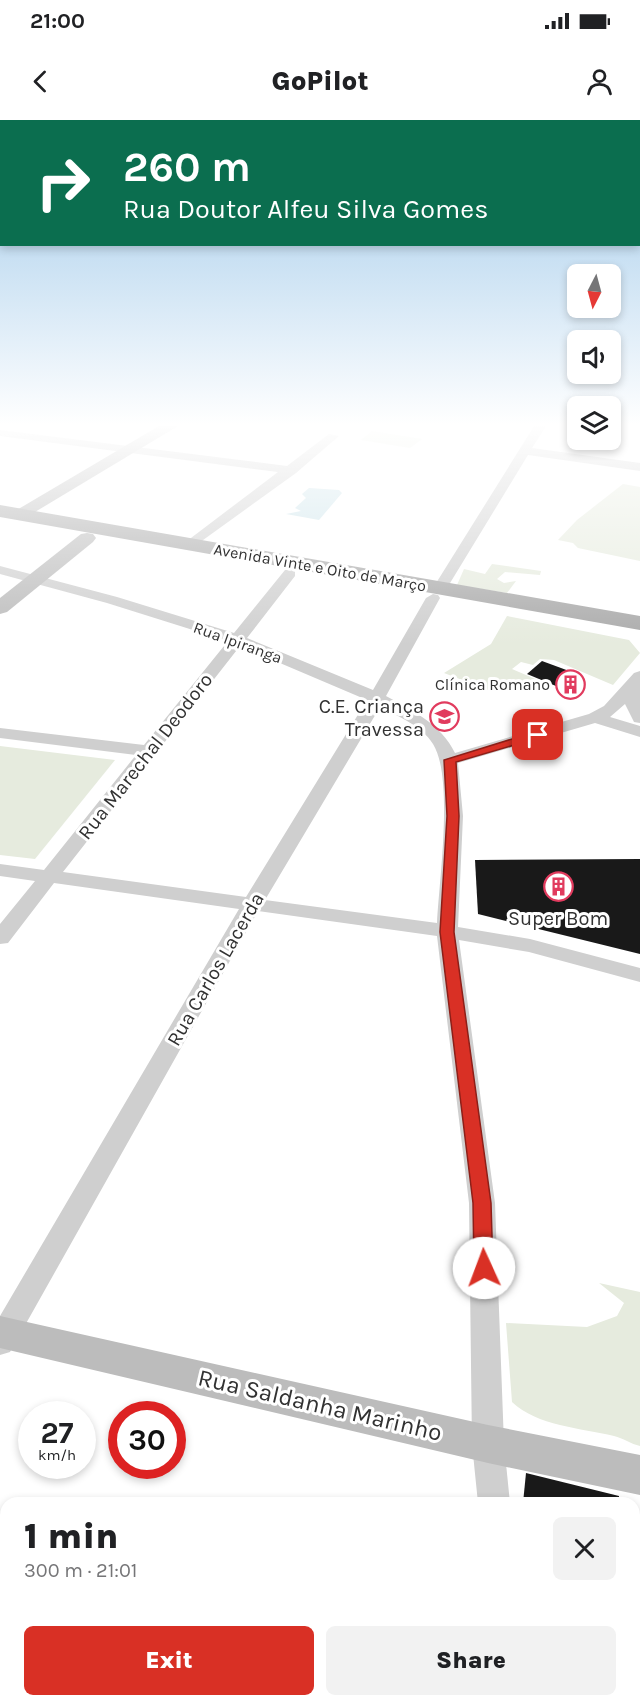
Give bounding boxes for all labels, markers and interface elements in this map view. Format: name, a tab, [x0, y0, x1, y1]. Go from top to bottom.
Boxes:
text: 21:00	[30, 8, 85, 34]
icon: back	[24, 65, 57, 98]
text: GoPilot	[271, 65, 369, 97]
icon: person	[583, 65, 616, 98]
text: 260 m	[123, 142, 251, 192]
icon: right	[24, 144, 102, 222]
text: Rua Doutor Alfeu Silva Gomes	[123, 193, 488, 225]
north arrow	[567, 264, 621, 318]
map controls	[567, 264, 621, 450]
button: sound	[567, 330, 621, 384]
button: layers	[567, 396, 621, 450]
street label: Avenida Vinte e Oito de Março	[212, 539, 428, 596]
street label: Rua Ipiranga	[191, 618, 285, 667]
building icon: Clínica Romano	[555, 668, 587, 700]
street label: Rua Marechal Deodoro	[73, 669, 217, 844]
place label: Clínica Romano	[435, 675, 550, 694]
place label: C.E. Criança Travessa	[319, 695, 424, 741]
school or university icon: C.E. Criança Travessa	[429, 701, 461, 733]
pin	[512, 709, 563, 760]
icon: arrive	[521, 718, 554, 751]
building icon: Super Bom	[542, 871, 574, 903]
street label: Rua Carlos Lacerda	[162, 888, 269, 1050]
place label: Super Bom	[508, 907, 608, 930]
position arrow	[452, 1236, 516, 1300]
street label: Rua Saldanha Marinho	[195, 1363, 445, 1447]
speed limit sign: 30	[108, 1401, 186, 1479]
text: 27	[40, 1415, 74, 1451]
text: km/h	[38, 1446, 76, 1464]
text: 1 min	[24, 1515, 118, 1557]
button: close	[553, 1517, 616, 1580]
text: 300 m · 21:01	[24, 1559, 137, 1582]
button: Exit	[24, 1626, 314, 1695]
button: Share	[326, 1626, 616, 1695]

